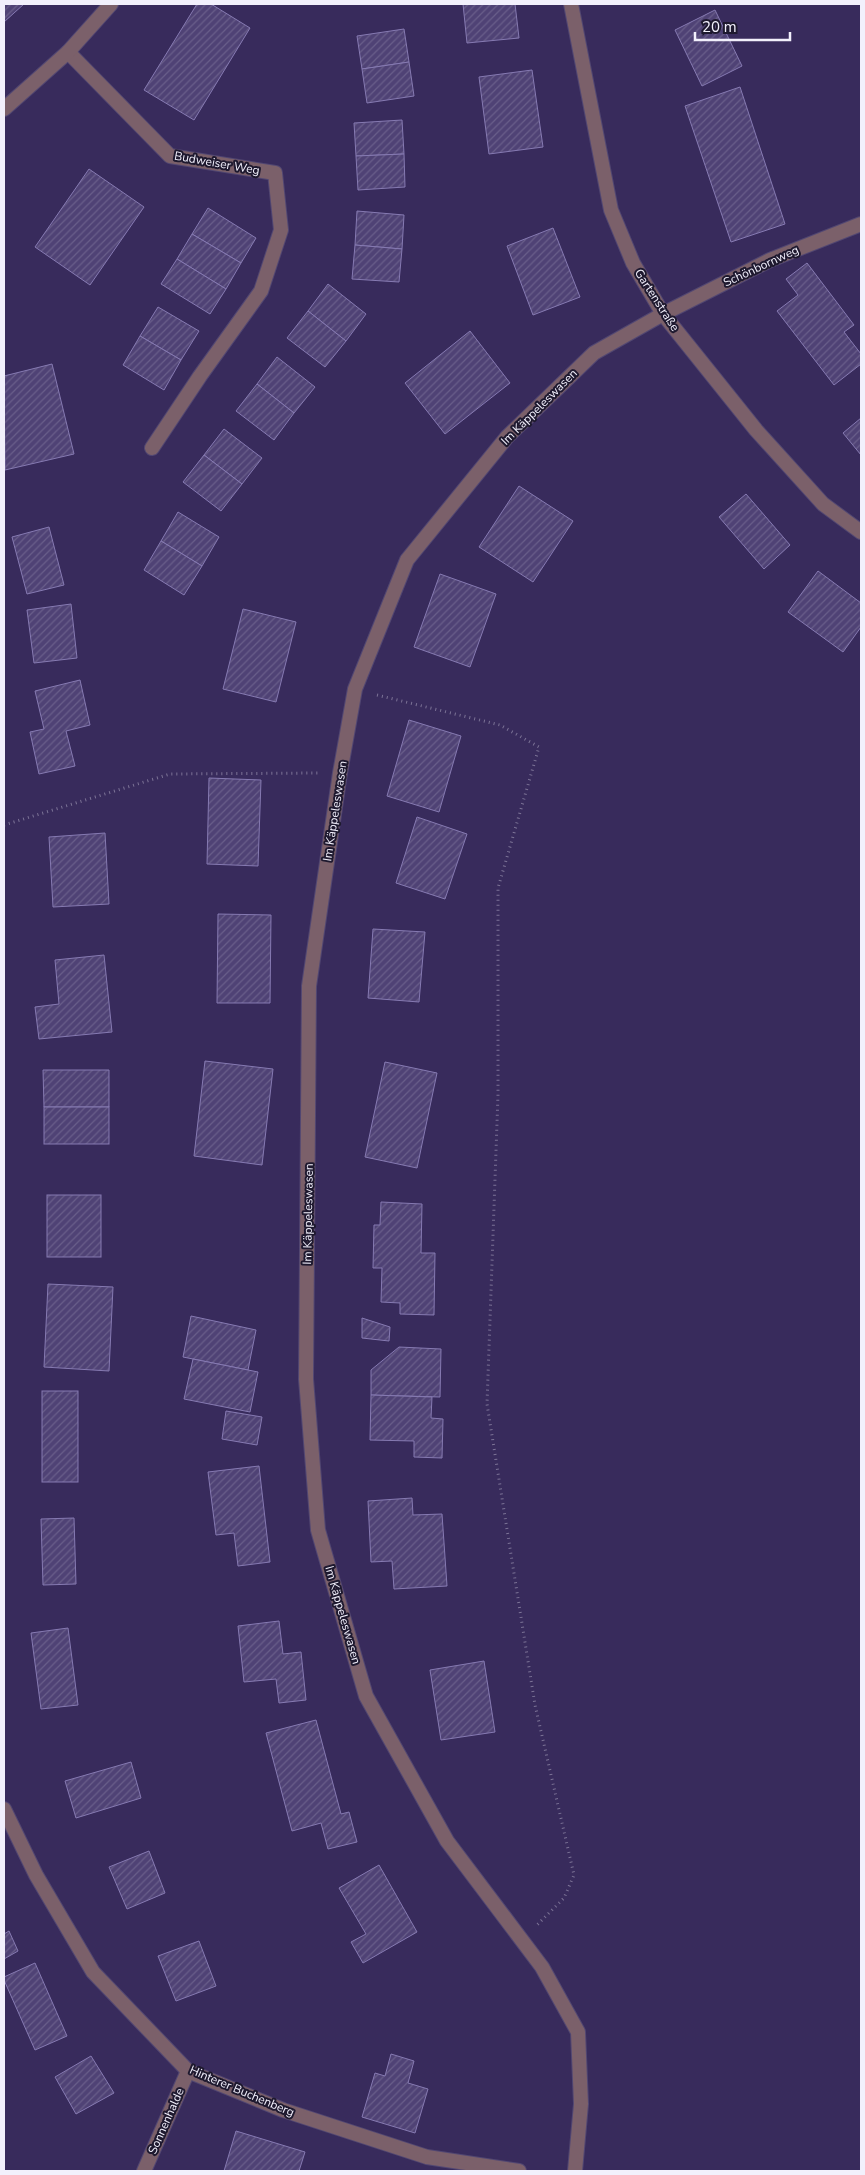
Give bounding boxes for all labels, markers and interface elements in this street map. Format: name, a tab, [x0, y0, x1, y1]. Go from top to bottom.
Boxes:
scale bar	[695, 10, 790, 42]
text: 20 m	[702, 17, 737, 37]
street label: Budweiser Weg	[173, 148, 261, 178]
street label: Schönbornweg	[721, 242, 801, 290]
street label: Gartenstraße	[631, 266, 683, 334]
street label: Im Käppeleswasen	[497, 365, 581, 449]
street label: Im Käppeleswasen	[319, 760, 351, 862]
street label: Im Käppeleswasen	[299, 1163, 317, 1265]
street label: Im Käppeleswasen	[321, 1564, 365, 1666]
street label: Hinterer Buchenberg	[187, 2062, 297, 2120]
street label: Sonnenhalde	[144, 2085, 188, 2157]

